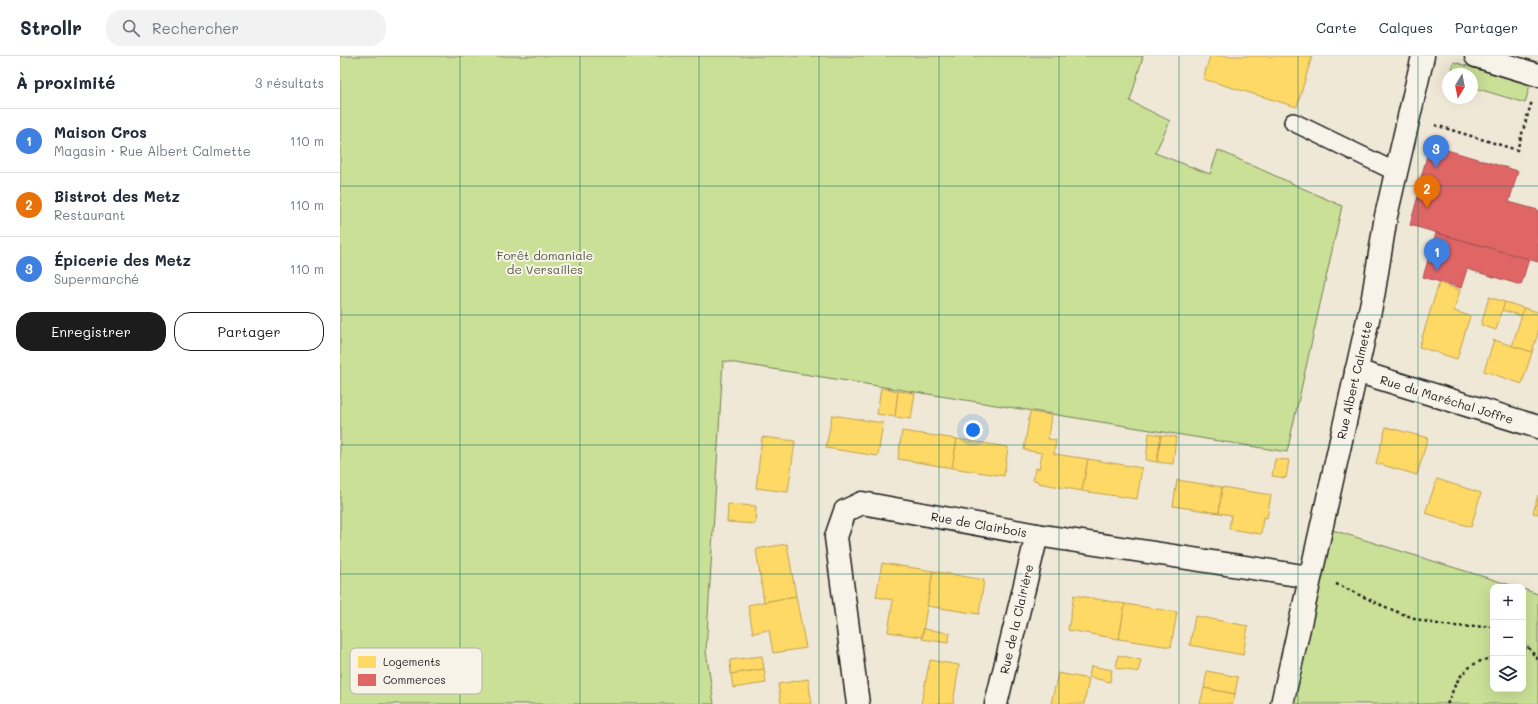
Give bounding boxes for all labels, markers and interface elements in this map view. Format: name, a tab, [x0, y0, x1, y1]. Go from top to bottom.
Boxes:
search box	[106, 10, 386, 46]
text: Strollr	[20, 15, 82, 40]
icon: search	[120, 17, 142, 39]
text: Rechercher	[152, 18, 239, 38]
text: Carte	[1316, 18, 1357, 37]
text: Calques	[1379, 18, 1433, 37]
text: Partager	[1455, 18, 1518, 37]
north arrow	[1442, 68, 1478, 104]
text: À proximité	[16, 71, 115, 93]
text: 3 résultats	[255, 74, 324, 91]
text: Maison Cros	[54, 122, 147, 142]
text: 1	[26, 132, 32, 149]
text: 110 m	[290, 132, 324, 149]
pin: 3	[1423, 135, 1449, 168]
text: Magasin · Rue Albert Calmette	[54, 142, 251, 159]
pin: 2	[1414, 175, 1440, 208]
text: Bistrot des Metz	[54, 186, 180, 206]
text: 2	[25, 196, 33, 213]
text: 110 m	[290, 196, 324, 213]
text: Restaurant	[54, 206, 125, 223]
pin: 1	[1424, 238, 1450, 271]
park label: Forêt domaniale de Versailles	[497, 247, 593, 277]
text: Épicerie des Metz	[54, 250, 191, 270]
text: 3	[25, 260, 33, 277]
text: 110 m	[290, 260, 324, 277]
text: Supermarché	[54, 270, 139, 287]
button: Enregistrer	[16, 312, 166, 351]
button: Partager	[174, 312, 324, 351]
street label: Rue Albert Calmette	[1333, 319, 1375, 441]
street label: Rue du Maréchal Joffre	[1378, 371, 1516, 427]
your location	[963, 420, 983, 440]
street label: Rue de Clairbois	[930, 508, 1029, 540]
street label: Rue de la Clairière	[996, 563, 1036, 675]
map controls	[1490, 584, 1526, 692]
button: +	[1490, 584, 1526, 620]
button: −	[1490, 620, 1526, 656]
legend	[350, 648, 482, 694]
text: Logements	[383, 654, 440, 669]
button: layers	[1490, 656, 1526, 692]
text: Commerces	[383, 672, 446, 687]

